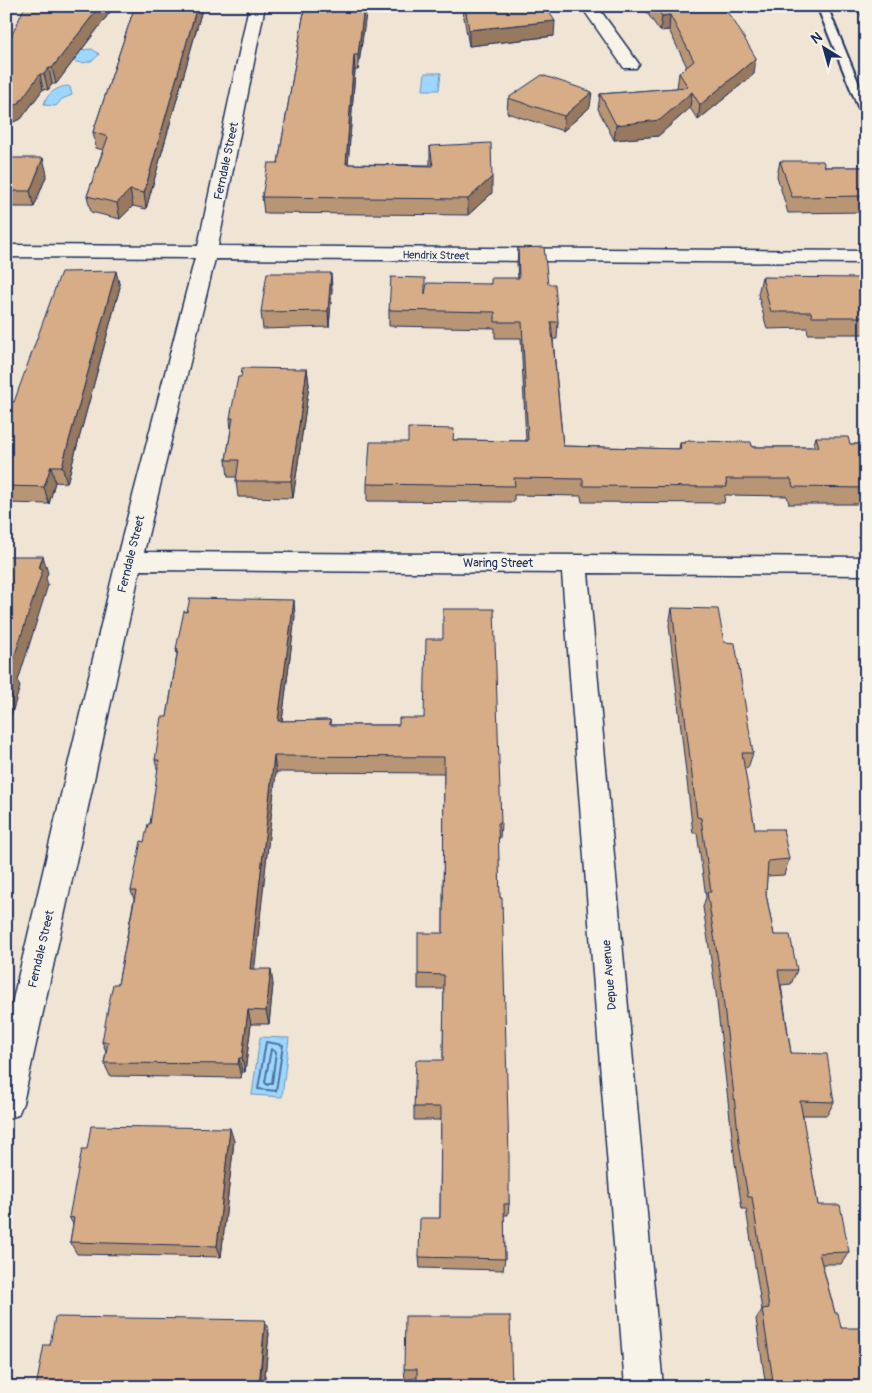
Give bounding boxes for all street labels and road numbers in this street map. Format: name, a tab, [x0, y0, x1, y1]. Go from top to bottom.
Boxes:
street label: Ferndale Street	[211, 121, 242, 201]
street label: Hendrix Street	[402, 248, 470, 263]
street label: Ferndale Street	[115, 514, 148, 594]
street label: Waring Street	[463, 556, 533, 571]
street label: Ferndale Street	[25, 909, 58, 989]
street label: Depue Avenue	[599, 939, 620, 1011]

